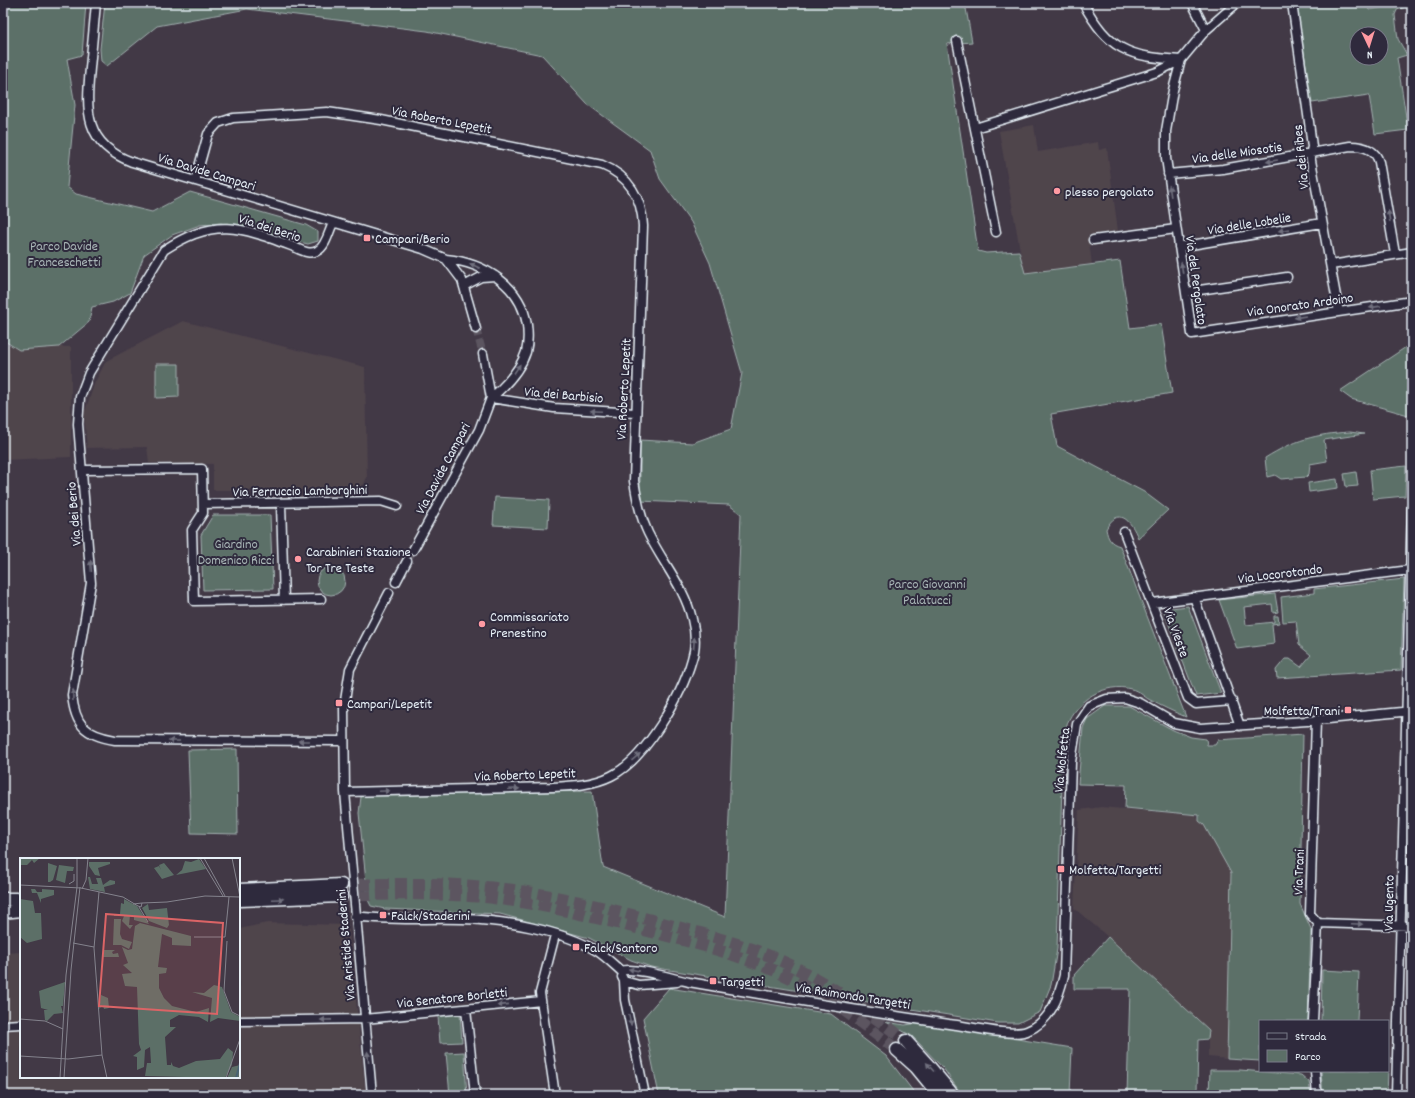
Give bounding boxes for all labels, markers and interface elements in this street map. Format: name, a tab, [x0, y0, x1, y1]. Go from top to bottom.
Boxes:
north arrow	[1349, 26, 1389, 66]
text: N	[1366, 46, 1373, 62]
street label: Via Roberto Lepetit	[390, 101, 493, 140]
street label: Via dei Ribes	[1289, 123, 1315, 190]
street label: Via delle Miosotis	[1191, 138, 1284, 170]
street label: Via Davide Campari	[155, 149, 258, 197]
one-way arrow	[1266, 158, 1278, 164]
place label: plesso pergolato	[1065, 183, 1154, 203]
one-way arrow	[1167, 185, 1173, 197]
marker: plesso pergolato	[1052, 186, 1062, 196]
street label: Via dei Berio	[236, 209, 303, 248]
street label: Via delle Lobelie	[1206, 209, 1292, 241]
one-way arrow	[1385, 210, 1391, 222]
one-way arrow	[1278, 227, 1290, 233]
place label: Campari/Berio	[375, 230, 450, 250]
marker: Campari/Berio	[362, 233, 372, 243]
street label: Via del Pergolato	[1179, 234, 1211, 326]
park label: Parco Davide Franceschetti	[27, 237, 101, 273]
one-way arrow	[469, 262, 481, 269]
one-way arrow	[1179, 262, 1185, 274]
street label: Via Onorato Ardoino	[1246, 289, 1355, 323]
one-way arrow	[1369, 303, 1381, 310]
one-way arrow	[1294, 314, 1306, 320]
street label: Via Roberto Lepetit	[612, 338, 638, 440]
one-way arrow	[513, 364, 521, 374]
street label: Via dei Barbisio	[523, 383, 604, 409]
one-way arrow	[590, 407, 602, 414]
street label: Via Davide Campari	[411, 419, 477, 518]
street label: Via dei Berio	[62, 481, 88, 547]
street label: Via Ferruccio Lamborghini	[233, 481, 368, 503]
park label: Giardino Domenico Ricci	[198, 535, 275, 571]
place label: Carabinieri Stazione Tor Tre Teste	[306, 543, 411, 579]
marker: Carabinieri Stazione Tor Tre Teste	[293, 554, 303, 564]
one-way arrow	[87, 560, 94, 572]
street label: Via Locorotondo	[1237, 560, 1324, 590]
park label: Parco Giovanni Palatucci	[889, 575, 966, 611]
street label: Via Vieste	[1157, 605, 1193, 660]
place label: Commissariato Prenestino	[490, 608, 569, 644]
marker: Commissariato Prenestino	[477, 619, 487, 629]
one-way arrow	[690, 637, 697, 649]
one-way arrow	[70, 688, 76, 701]
place label: Campari/Lepetit	[347, 695, 432, 715]
marker: Campari/Lepetit	[334, 698, 344, 708]
place label: Molfetta/Trani	[1264, 702, 1340, 722]
marker: Molfetta/Trani	[1343, 705, 1353, 715]
street label: Via Molfetta	[1050, 727, 1076, 793]
one-way arrow	[167, 738, 180, 744]
one-way arrow	[297, 738, 310, 744]
one-way arrow	[631, 753, 640, 762]
street label: Via Roberto Lepetit	[474, 764, 576, 788]
one-way arrow	[508, 786, 521, 792]
one-way arrow	[378, 788, 391, 794]
street label: Via Trani	[1289, 849, 1311, 895]
inset map	[20, 858, 240, 1078]
place label: Molfetta/Targetti	[1069, 861, 1162, 881]
marker: Molfetta/Targetti	[1056, 864, 1066, 874]
street label: Via Ugento	[1380, 875, 1400, 931]
street label: Via Aristide Staderini	[332, 888, 362, 1001]
one-way arrow	[272, 896, 285, 902]
place label: Falck/Staderini	[391, 907, 470, 927]
marker: Falck/Staderini	[378, 910, 388, 920]
one-way arrow	[1351, 920, 1363, 927]
place label: Falck/Santoro	[584, 939, 658, 959]
marker: Falck/Santoro	[571, 942, 581, 952]
one-way arrow	[628, 967, 641, 973]
place label: Targetti	[721, 973, 764, 993]
marker: Targetti	[708, 976, 718, 986]
street label: Via Raimondo Targetti	[794, 978, 912, 1016]
street label: Via Senatore Borletti	[396, 983, 509, 1015]
one-way arrow	[496, 1002, 509, 1008]
one-way arrow	[627, 1014, 633, 1026]
one-way arrow	[320, 1016, 332, 1023]
legend	[1259, 1020, 1389, 1072]
text: Strada	[1295, 1029, 1326, 1046]
text: Parco	[1295, 1049, 1321, 1066]
one-way arrow	[365, 1051, 372, 1063]
one-way arrow	[926, 1062, 935, 1072]

